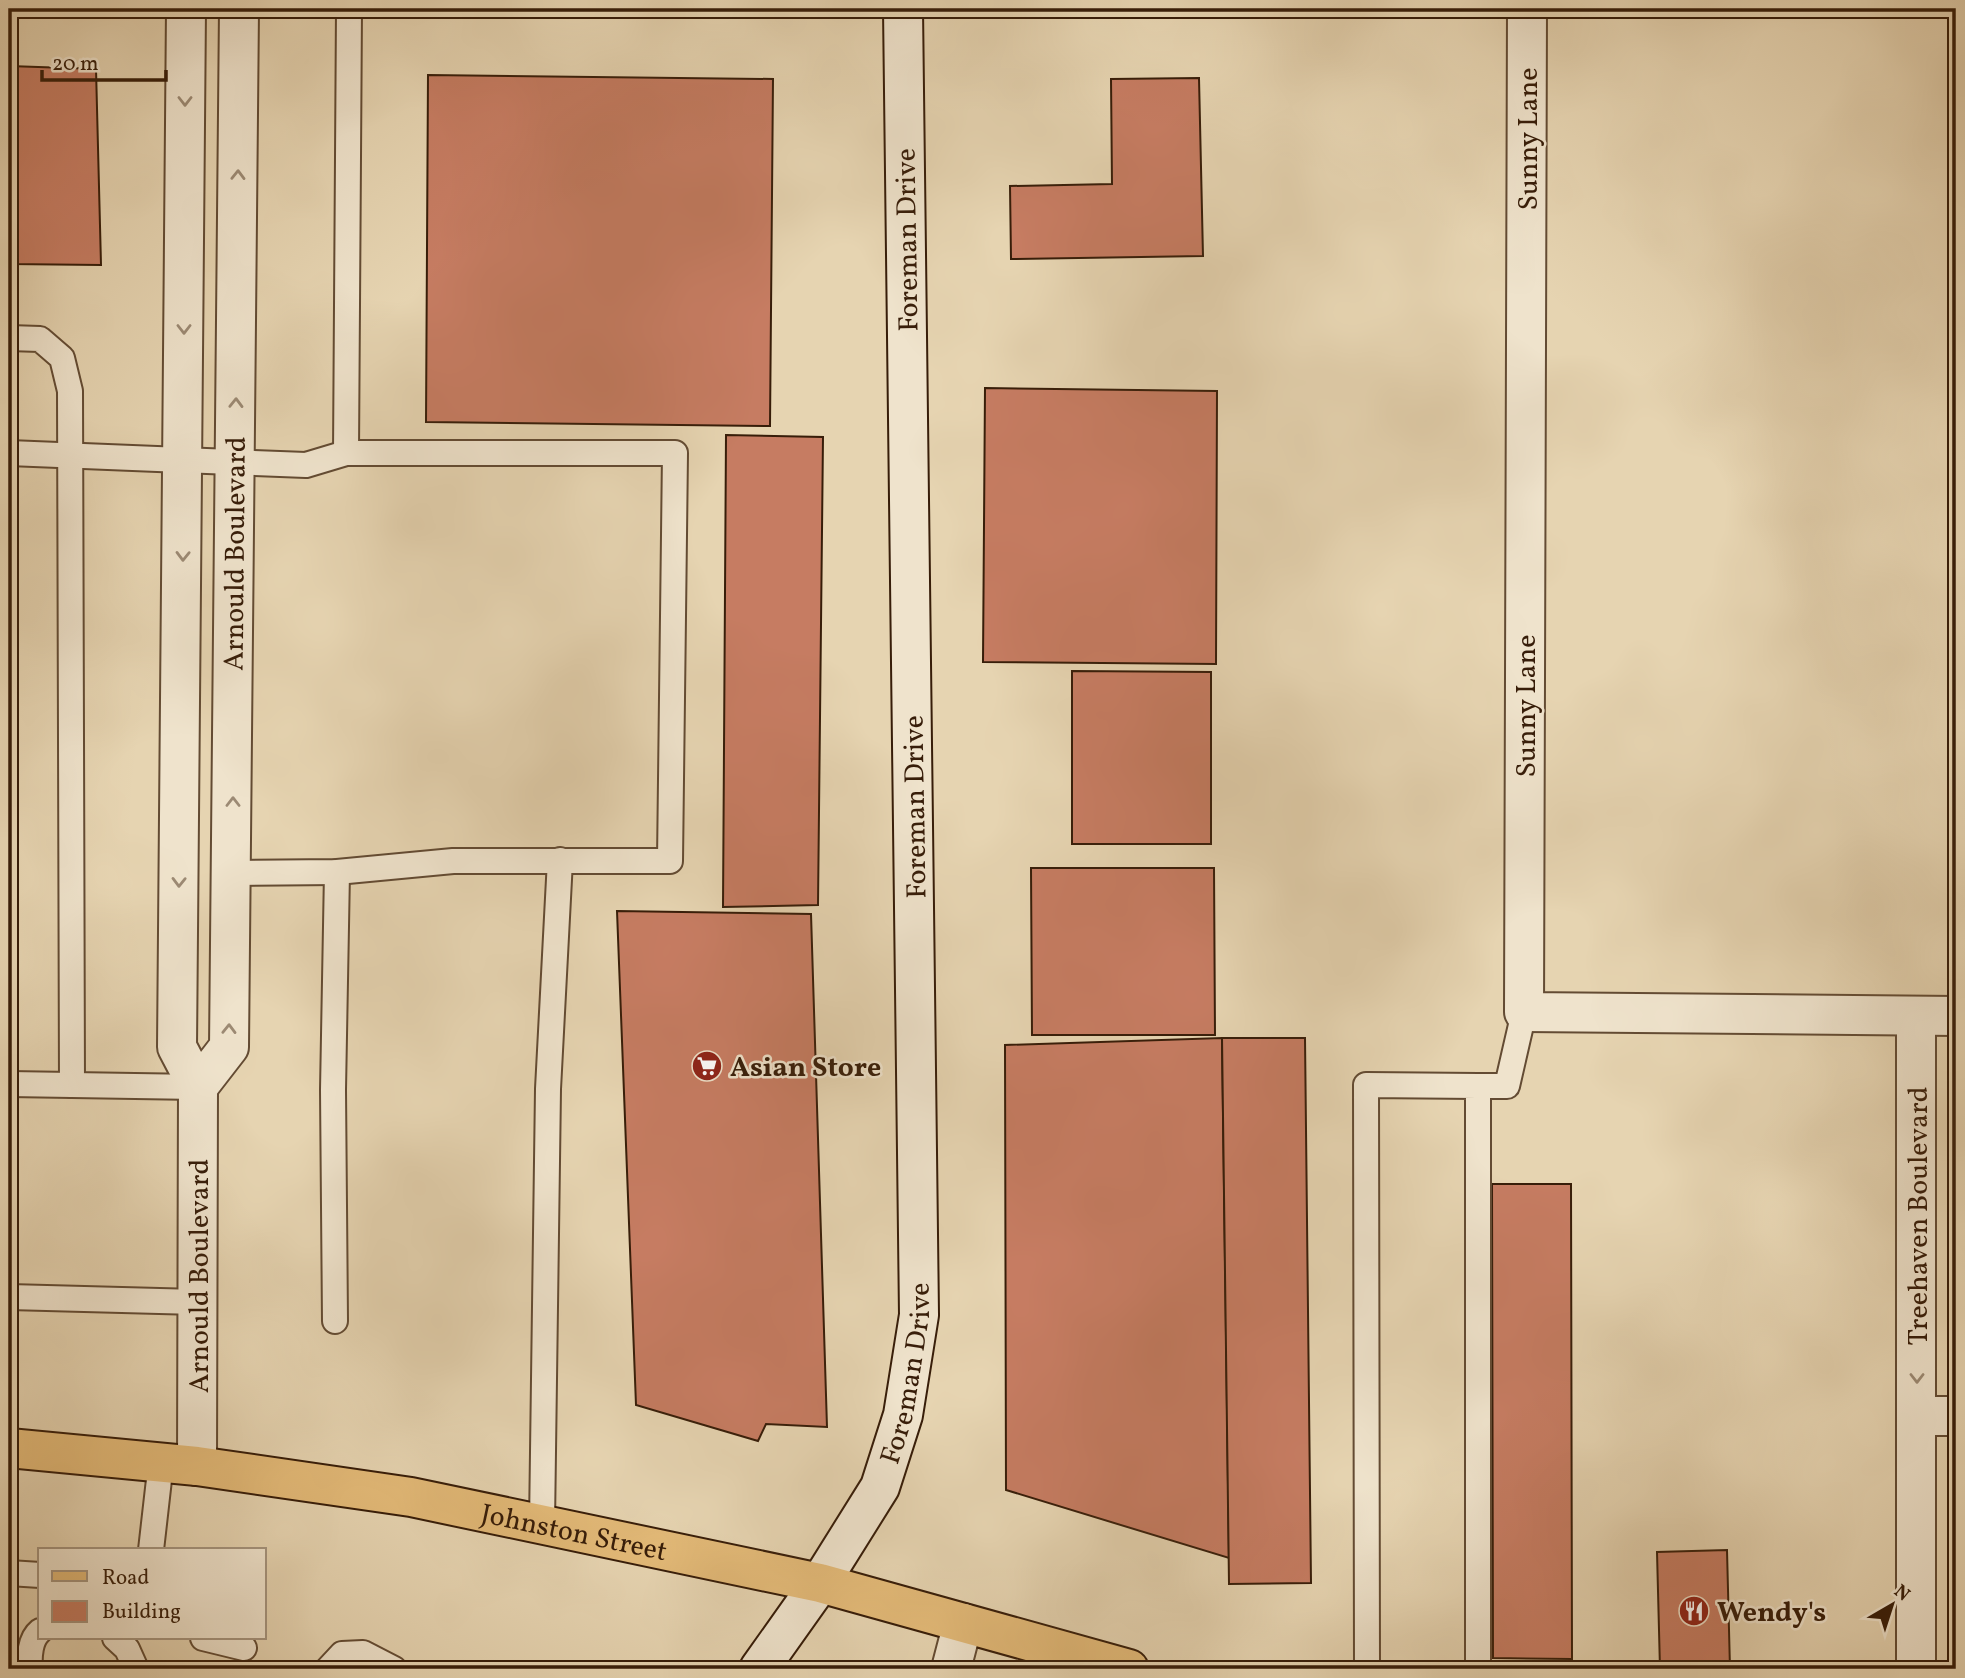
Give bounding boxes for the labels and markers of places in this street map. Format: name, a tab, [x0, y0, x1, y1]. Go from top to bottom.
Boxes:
supermarket icon: Asian Store	[690, 1049, 724, 1083]
place label: Asian Store	[730, 1049, 881, 1088]
restaurant icon: Wendy's	[1677, 1594, 1711, 1628]
place label: Wendy's	[1717, 1594, 1826, 1633]

